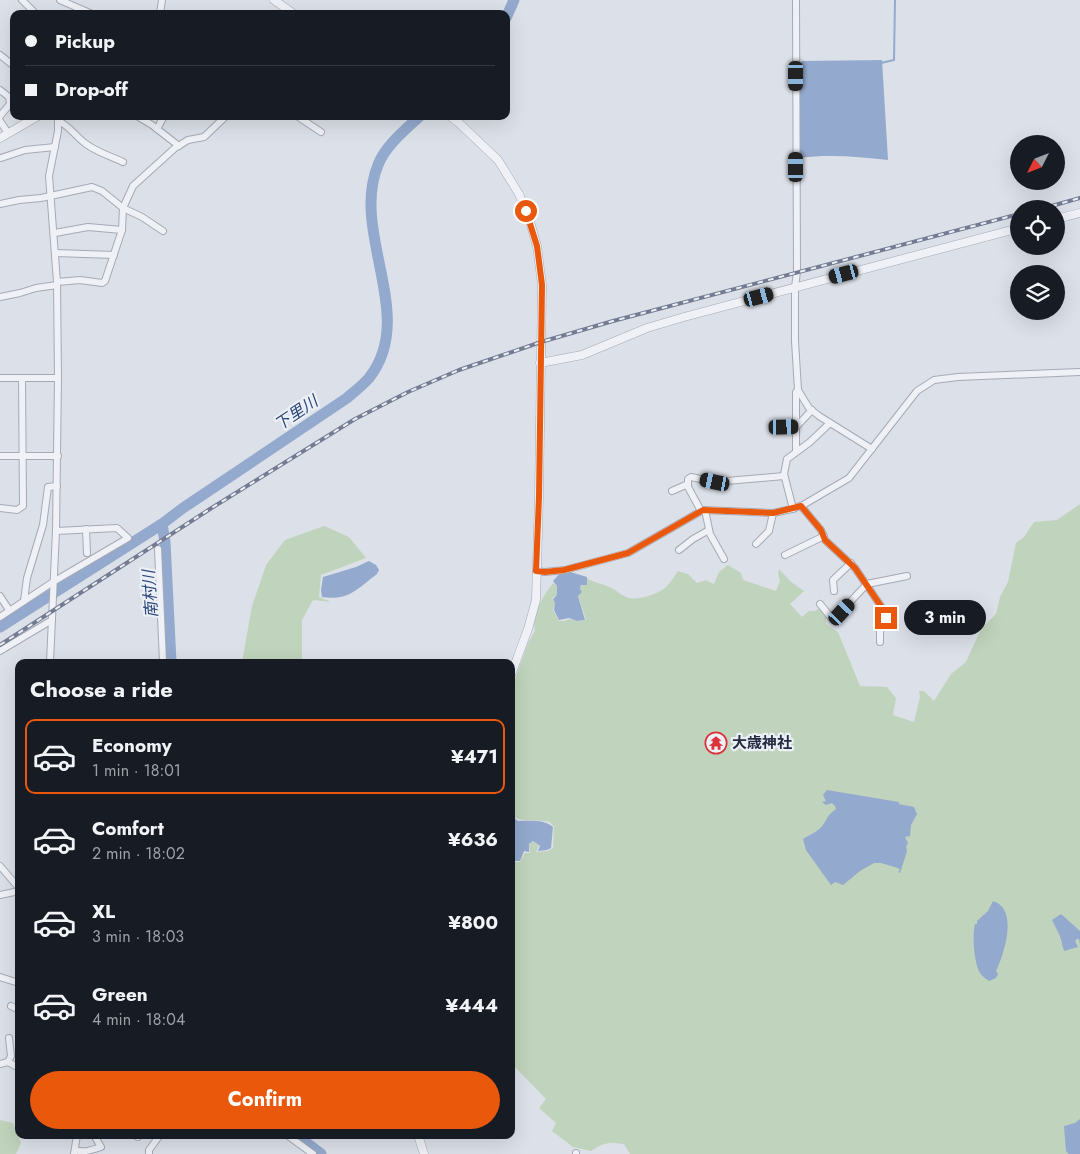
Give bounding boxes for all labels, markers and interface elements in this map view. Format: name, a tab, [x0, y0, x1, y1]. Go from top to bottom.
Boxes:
text: Pickup	[55, 28, 115, 55]
car	[788, 61, 803, 91]
text: Drop-off	[55, 76, 128, 103]
north arrow	[1010, 135, 1065, 190]
map controls	[1010, 135, 1065, 320]
car	[788, 152, 803, 182]
route start	[515, 200, 537, 222]
button: locate	[1010, 200, 1065, 255]
car	[827, 263, 860, 285]
button: layers	[1010, 265, 1065, 320]
car	[742, 286, 775, 308]
water label: 下里川	[270, 389, 324, 436]
car	[768, 419, 799, 435]
car	[698, 472, 731, 492]
water label: 南村川	[137, 567, 163, 619]
car	[826, 596, 857, 628]
callout: 3 min	[904, 600, 986, 636]
text: 3 min	[924, 606, 966, 629]
route end	[875, 607, 897, 629]
text: Choose a ride	[30, 673, 173, 705]
temple icon: 大歳神社	[704, 731, 728, 755]
text: Economy	[92, 732, 172, 759]
place label: 大歳神社	[732, 732, 792, 754]
icon: car	[32, 734, 77, 779]
text: ¥471	[451, 743, 498, 770]
text: 1 min · 18:01	[92, 759, 181, 782]
text: Comfort	[92, 815, 164, 842]
icon: car	[32, 817, 77, 862]
text: ¥636	[448, 826, 498, 853]
text: 2 min · 18:02	[92, 842, 185, 865]
text: XL	[92, 898, 115, 925]
icon: car	[32, 900, 77, 945]
text: ¥800	[448, 909, 498, 936]
text: 3 min · 18:03	[92, 925, 184, 948]
text: Green	[92, 981, 148, 1008]
icon: car	[32, 983, 77, 1028]
text: ¥444	[446, 992, 498, 1019]
text: 4 min · 18:04	[92, 1008, 185, 1031]
button: Confirm	[30, 1071, 500, 1129]

